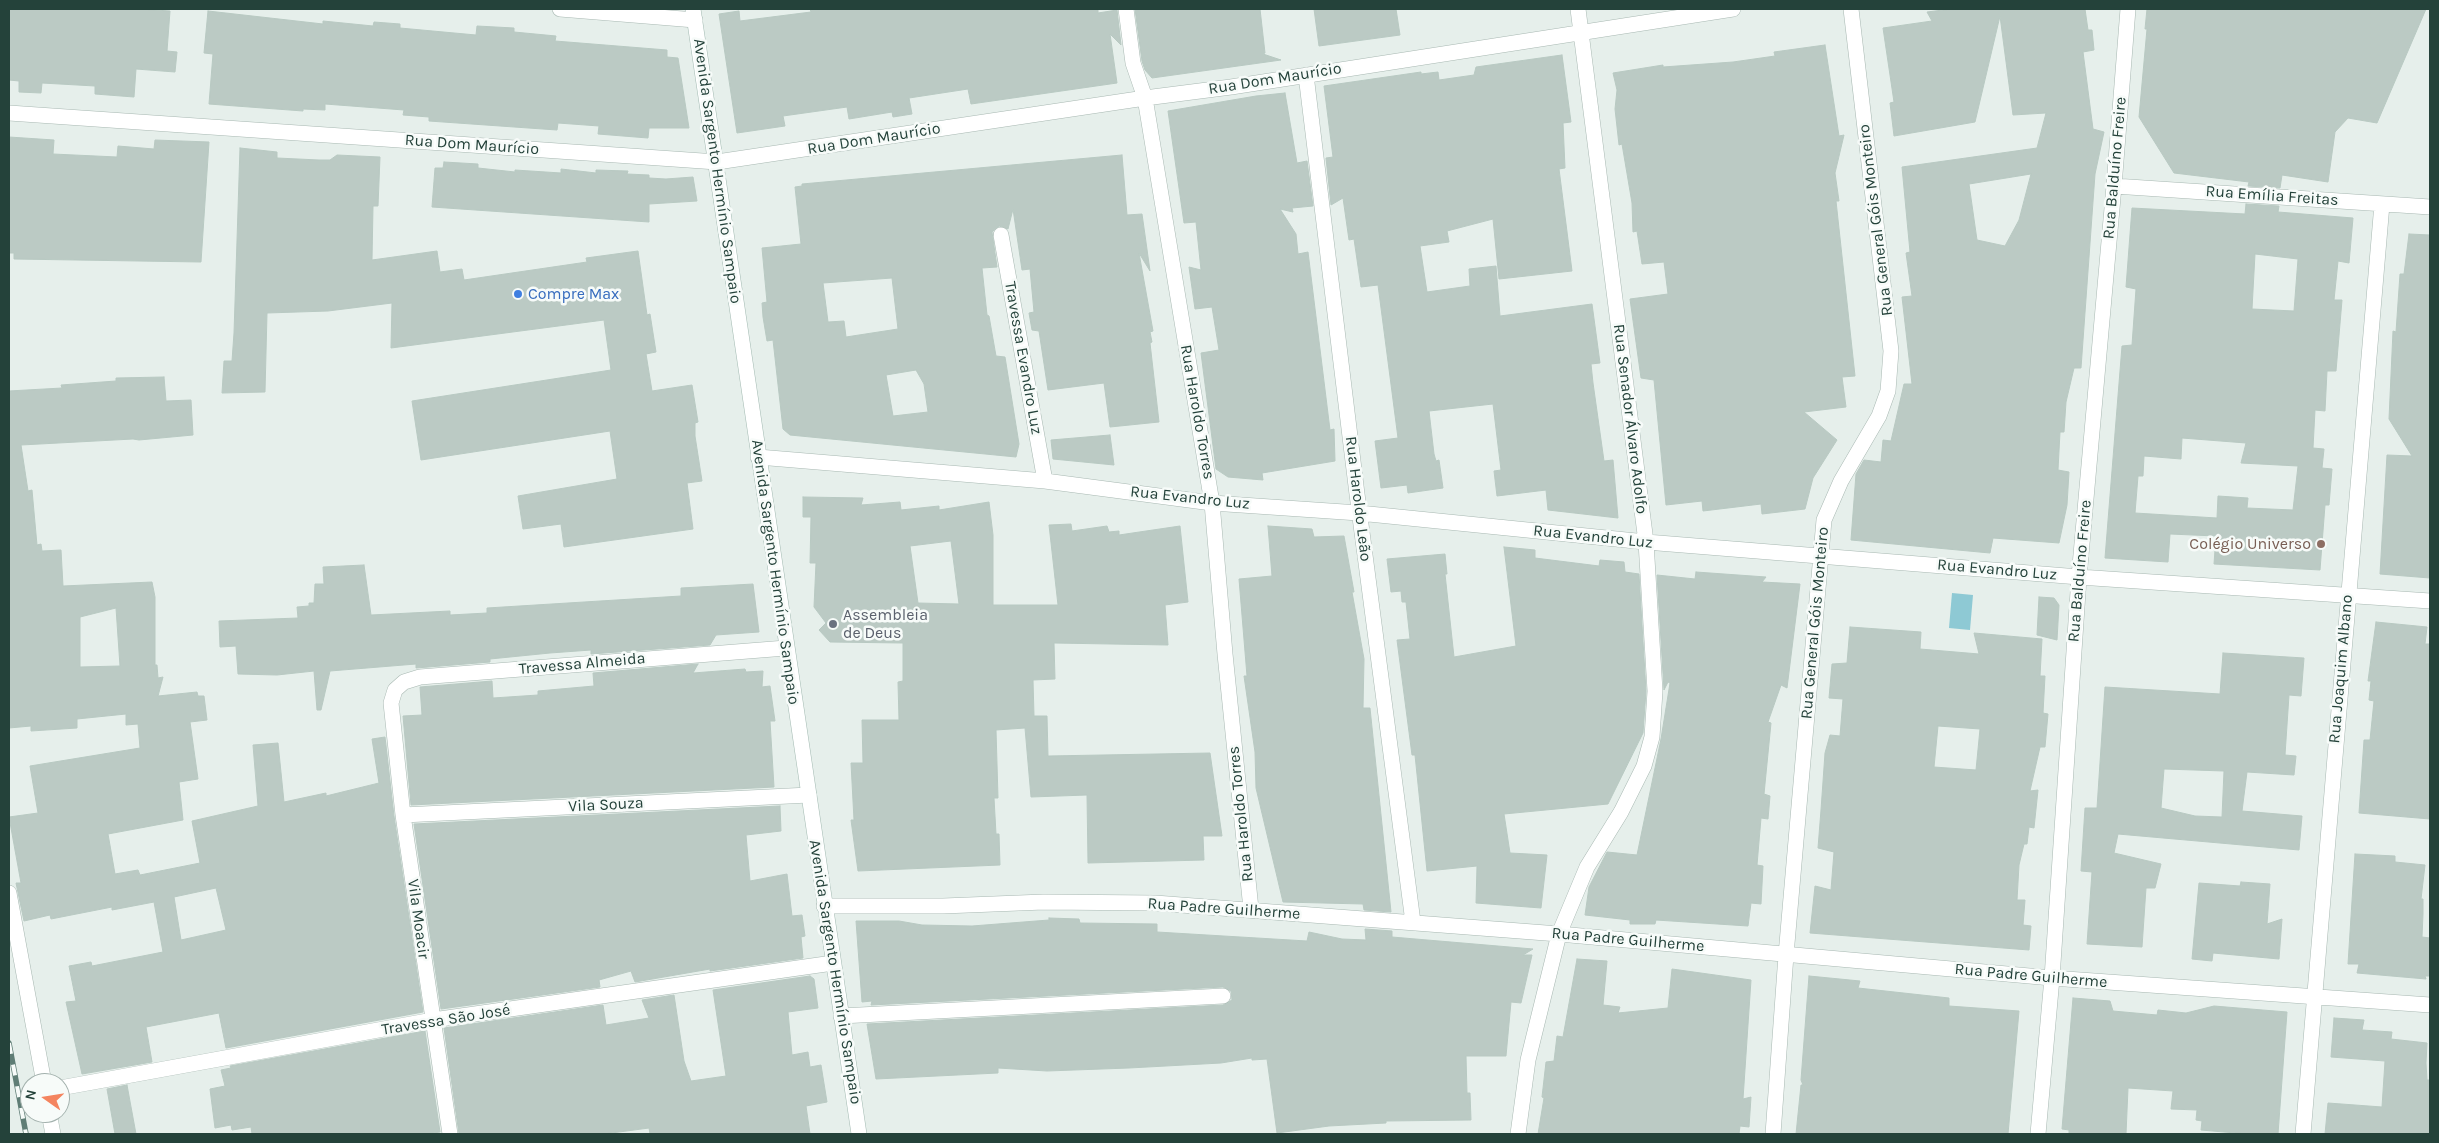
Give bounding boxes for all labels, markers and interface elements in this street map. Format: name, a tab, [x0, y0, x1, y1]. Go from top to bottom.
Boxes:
street label: Avenida Sargento Hermínio Sampaio	[689, 37, 745, 305]
street label: Rua Dom Maurício	[1207, 59, 1343, 99]
street label: Rua Balduíno Freire	[2099, 96, 2131, 240]
street label: Rua Dom Maurício	[806, 119, 942, 159]
street label: Rua General Góis Monteiro	[1855, 123, 1897, 317]
street label: Rua Dom Maurício	[404, 131, 540, 159]
street label: Rua Emília Freitas	[2205, 182, 2339, 210]
street label: Travessa Evandro Luz	[1000, 280, 1046, 436]
place label: Compre Max	[528, 284, 619, 304]
marker: Compre Max	[512, 288, 524, 300]
street label: Rua Senador Álvaro Adolfo	[1609, 323, 1651, 515]
street label: Rua Haroldo Torres	[1176, 343, 1218, 481]
street label: Rua Haroldo Leão	[1341, 435, 1375, 563]
street label: Avenida Sargento Hermínio Sampaio	[747, 438, 803, 706]
street label: Rua Evandro Luz	[1129, 482, 1251, 514]
street label: Rua Balduíno Freire	[2064, 499, 2096, 643]
street label: Rua Evandro Luz	[1532, 521, 1654, 553]
street label: Rua General Góis Monteiro	[1797, 526, 1833, 720]
place label: Colégio Universo	[2189, 534, 2311, 554]
marker: Colégio Universo	[2315, 538, 2327, 550]
street label: Rua Evandro Luz	[1936, 555, 2058, 585]
street label: Rua Joaquim Albano	[2325, 594, 2357, 744]
place label: Assembleia de Deus	[843, 605, 928, 643]
marker: Assembleia de Deus	[827, 618, 839, 630]
street label: Travessa Almeida	[518, 649, 646, 679]
street label: Rua Haroldo Torres	[1224, 745, 1258, 883]
street label: Vila Souza	[568, 793, 644, 817]
street label: Avenida Sargento Hermínio Sampaio	[805, 838, 865, 1106]
street label: Vila Moacir	[403, 878, 433, 960]
street label: Rua Padre Guilherme	[1147, 894, 1301, 924]
street label: Rua Padre Guilherme	[1551, 924, 1705, 956]
street label: Rua Padre Guilherme	[1954, 960, 2108, 992]
street label: Travessa São José	[380, 1000, 512, 1040]
north arrow	[20, 1073, 70, 1123]
text: N	[21, 1088, 40, 1102]

